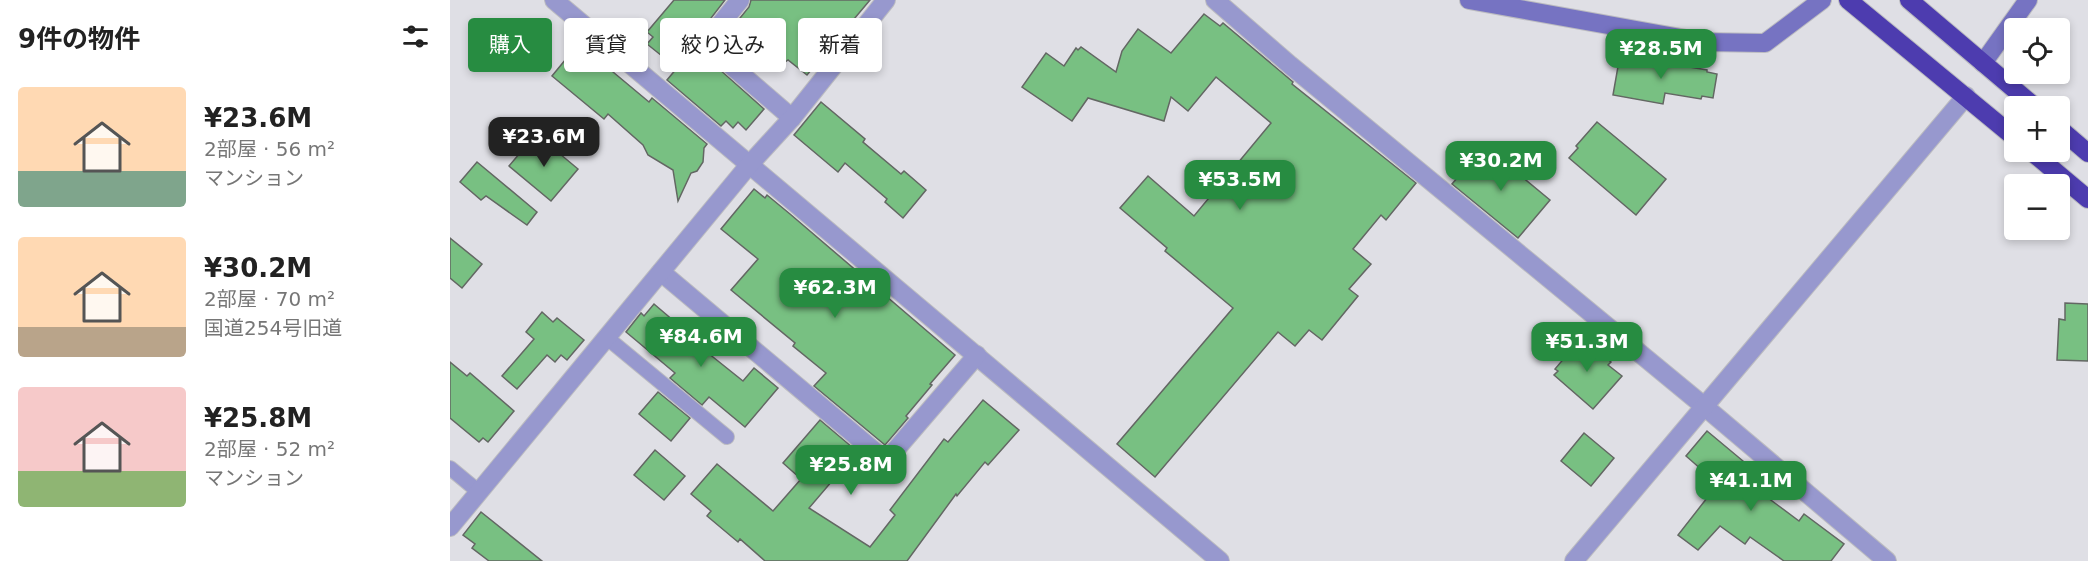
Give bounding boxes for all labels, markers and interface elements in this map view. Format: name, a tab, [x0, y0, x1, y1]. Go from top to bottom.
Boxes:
chip: 購入	[468, 18, 552, 72]
chip: 賃貸	[564, 18, 648, 72]
chip: 絞り込み	[660, 18, 786, 72]
chip: 新着	[798, 18, 882, 72]
map controls	[2004, 18, 2070, 240]
button: locate	[2004, 18, 2070, 84]
icon: filters	[399, 20, 432, 53]
text: 9件の物件	[18, 24, 140, 54]
pin: ¥28.5M	[1612, 29, 1710, 80]
text: ¥28.5M	[1619, 36, 1703, 60]
button: +	[2004, 96, 2070, 162]
text: ¥23.6M	[204, 103, 312, 133]
icon: home	[66, 111, 138, 183]
pin: ¥23.6M	[495, 117, 593, 168]
text: ¥23.6M	[502, 124, 586, 148]
text: 2部屋 · 56 m²	[204, 137, 335, 161]
pin: ¥30.2M	[1452, 141, 1550, 192]
text: ¥30.2M	[1459, 148, 1543, 172]
pin: ¥53.5M	[1191, 160, 1289, 211]
text: マンション	[204, 166, 304, 190]
text: ¥53.5M	[1198, 167, 1282, 191]
button: −	[2004, 174, 2070, 240]
text: ¥30.2M	[204, 253, 312, 283]
icon: home	[66, 261, 138, 333]
pin: ¥62.3M	[786, 268, 884, 319]
text: ¥62.3M	[793, 275, 877, 299]
text: 2部屋 · 70 m²	[204, 287, 335, 311]
text: 国道254号旧道	[204, 316, 342, 340]
pin: ¥84.6M	[652, 317, 750, 368]
pin: ¥51.3M	[1538, 322, 1636, 373]
text: ¥84.6M	[659, 324, 743, 348]
text: ¥51.3M	[1545, 329, 1629, 353]
text: ¥25.8M	[204, 403, 312, 433]
icon: home	[66, 411, 138, 483]
text: 2部屋 · 52 m²	[204, 437, 335, 461]
pin: ¥25.8M	[802, 445, 900, 496]
text: ¥25.8M	[809, 452, 893, 476]
pin: ¥41.1M	[1702, 461, 1800, 512]
text: マンション	[204, 466, 304, 490]
text: ¥41.1M	[1709, 468, 1793, 492]

